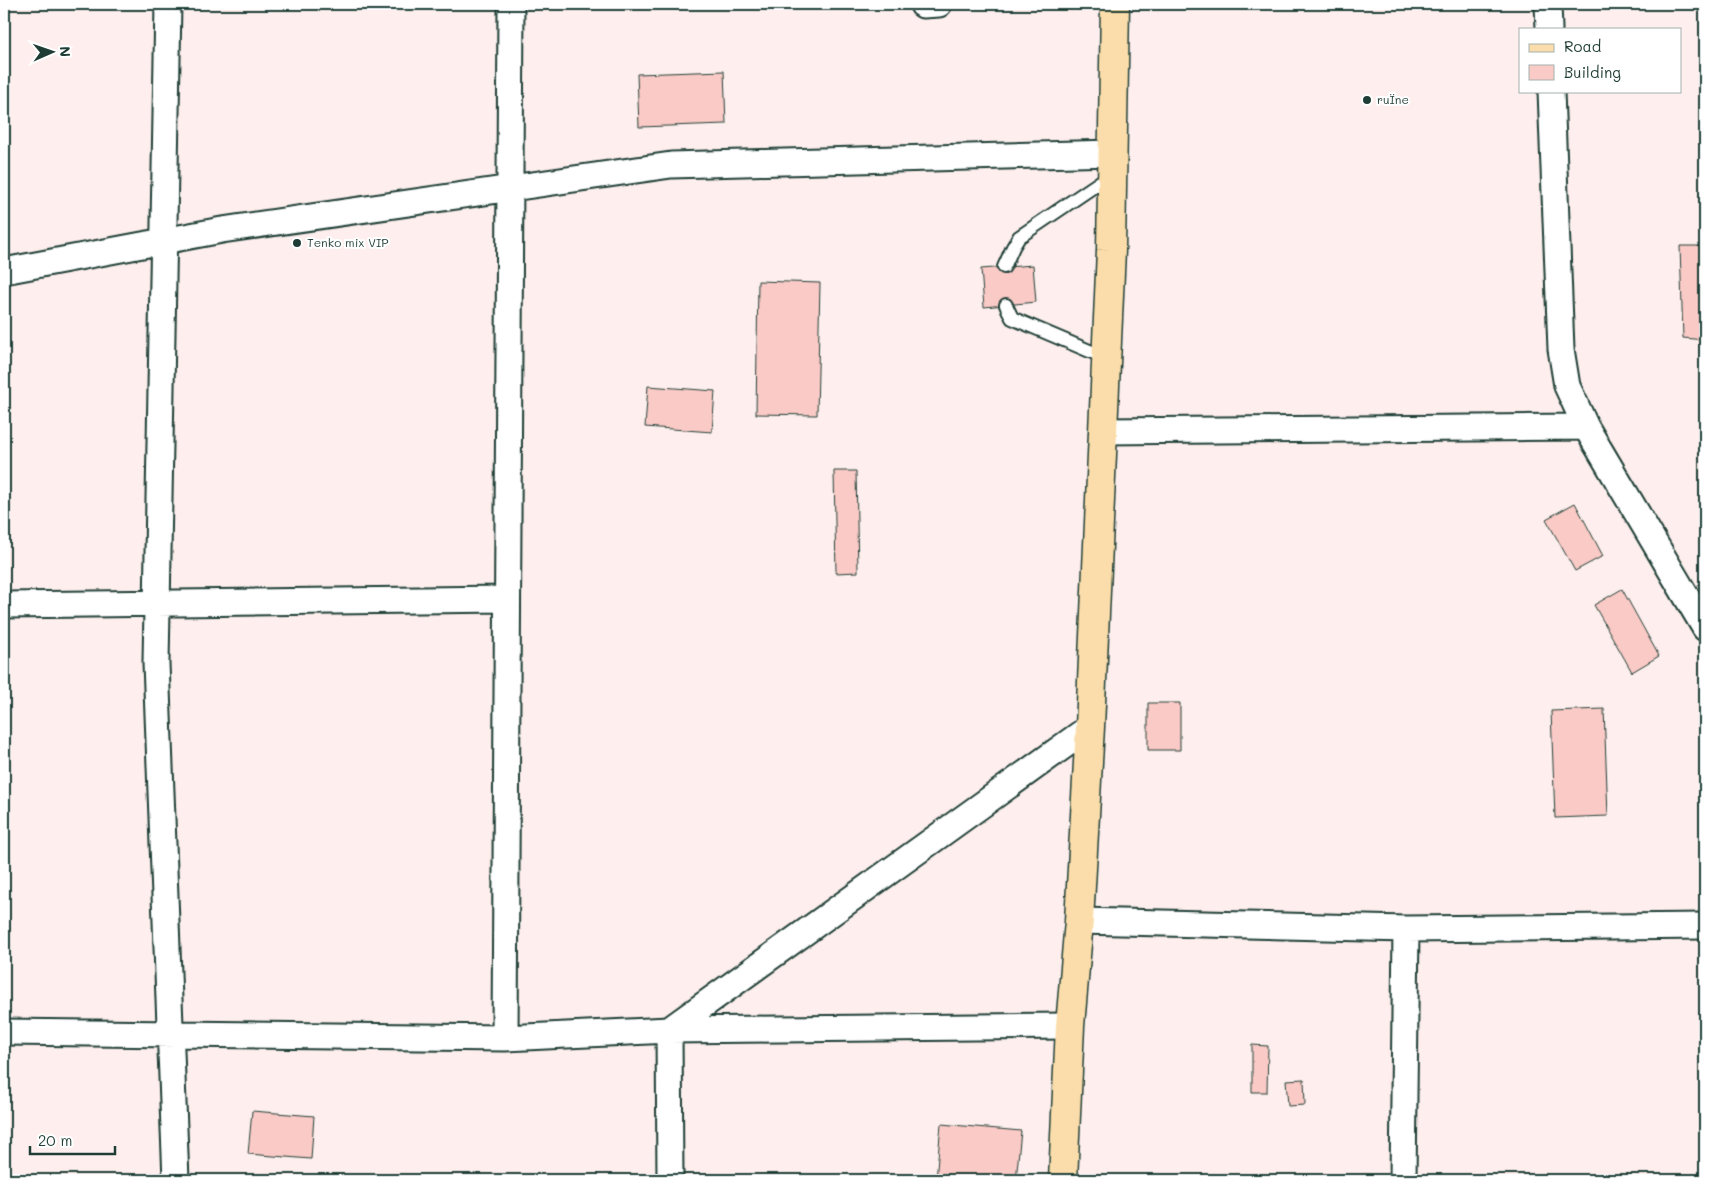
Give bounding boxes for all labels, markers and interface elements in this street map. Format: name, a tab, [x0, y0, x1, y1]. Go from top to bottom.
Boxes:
north arrow	[28, 28, 78, 78]
legend	[1519, 28, 1682, 92]
text: Road	[1564, 36, 1601, 56]
text: N	[56, 46, 75, 57]
text: Building	[1564, 62, 1621, 82]
place label: ruÏne	[1377, 91, 1409, 107]
marker: ruÏne	[1361, 94, 1373, 106]
place label: Tenko mix VIP	[307, 234, 389, 250]
marker: Tenko mix VIP	[291, 237, 303, 249]
scale bar	[30, 1124, 115, 1156]
text: 20 m	[38, 1130, 72, 1150]

